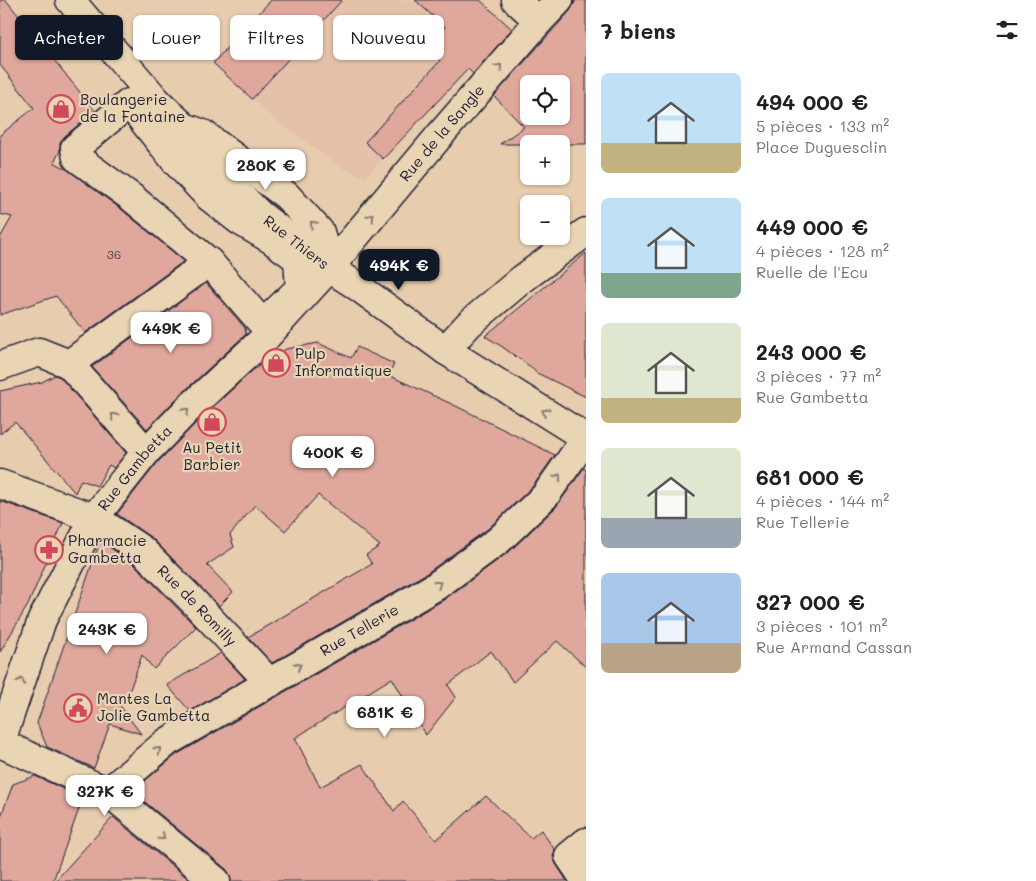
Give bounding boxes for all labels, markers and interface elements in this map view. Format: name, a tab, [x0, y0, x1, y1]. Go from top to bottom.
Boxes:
chip: Acheter	[15, 15, 123, 60]
chip: Louer	[133, 15, 220, 60]
chip: Filtres	[230, 15, 323, 60]
chip: Nouveau	[333, 15, 444, 60]
icon: filters	[993, 16, 1021, 44]
text: 7 biens	[601, 17, 676, 44]
one-way arrow	[493, 63, 502, 72]
map controls	[520, 75, 570, 245]
button: locate	[520, 75, 570, 125]
street label: Rue de la Sangle	[395, 80, 488, 185]
text: 494 000 €	[756, 88, 868, 115]
place label: Boulangerie de la Fontaine	[80, 89, 185, 126]
icon: home	[641, 93, 701, 153]
shop icon: Boulangerie de la Fontaine	[46, 94, 76, 124]
text: 5 pièces · 133 m²	[756, 115, 889, 136]
button: +	[520, 135, 570, 185]
text: Place Duguesclin	[756, 136, 887, 157]
pin: 280K €	[225, 148, 307, 191]
text: 280K €	[237, 154, 295, 175]
button: −	[520, 195, 570, 245]
street label: Rue Thiers	[260, 210, 333, 273]
text: 449 000 €	[756, 213, 868, 240]
one-way arrow	[366, 214, 375, 223]
icon: home	[641, 218, 701, 278]
one-way arrow	[310, 220, 319, 229]
text: 4 pièces · 128 m²	[756, 240, 889, 261]
house number: 36	[107, 246, 121, 262]
pin: 494K €	[358, 248, 440, 291]
text: 494K €	[369, 254, 429, 275]
text: Ruelle de l'Ecu	[756, 261, 868, 282]
pin: 449K €	[130, 312, 212, 354]
text: 449K €	[141, 317, 201, 338]
text: 243 000 €	[756, 338, 866, 365]
place label: Pulp Informatique	[295, 343, 392, 380]
icon: home	[641, 343, 701, 403]
shop icon: Pulp Informatique	[261, 348, 291, 378]
text: 3 pièces · 77 m²	[756, 365, 881, 386]
text: Rue Gambetta	[756, 386, 869, 407]
shop icon: Au Petit Barbier	[197, 407, 227, 437]
one-way arrow	[180, 408, 189, 417]
one-way arrow	[541, 409, 550, 419]
one-way arrow	[111, 412, 120, 421]
street label: Rue Gambetta	[93, 420, 176, 514]
pin: 400K €	[292, 436, 374, 478]
place label: Au Petit Barbier	[182, 437, 242, 474]
text: 400K €	[303, 441, 363, 462]
text: 681 000 €	[756, 463, 864, 490]
icon: home	[641, 468, 701, 528]
one-way arrow	[553, 474, 561, 483]
text: 4 pièces · 144 m²	[756, 490, 889, 511]
text: Rue Tellerie	[756, 511, 850, 532]
place label: Pharmacie Gambetta	[68, 530, 147, 567]
pharmacy icon: Pharmacie Gambetta	[34, 535, 64, 565]
street label: Rue de Romilly	[154, 560, 242, 650]
one-way arrow	[432, 581, 442, 590]
text: 327 000 €	[756, 588, 865, 615]
icon: home	[641, 593, 701, 653]
street label: Rue Tellerie	[316, 599, 402, 660]
pin: 243K €	[66, 612, 148, 655]
text: 3 pièces · 101 m²	[756, 615, 888, 636]
text: 243K €	[78, 618, 136, 639]
text: Rue Armand Cassan	[756, 636, 912, 657]
one-way arrow	[292, 663, 301, 673]
one-way arrow	[15, 678, 25, 686]
place label: Mantes La Jolie Gambetta	[97, 688, 210, 725]
public building icon: Mantes La Jolie Gambetta	[63, 693, 93, 723]
pin: 681K €	[344, 696, 426, 738]
text: 681K €	[357, 701, 413, 722]
one-way arrow	[153, 746, 162, 755]
pin: 327K €	[64, 774, 146, 817]
text: 327K €	[77, 780, 133, 801]
one-way arrow	[156, 832, 165, 840]

